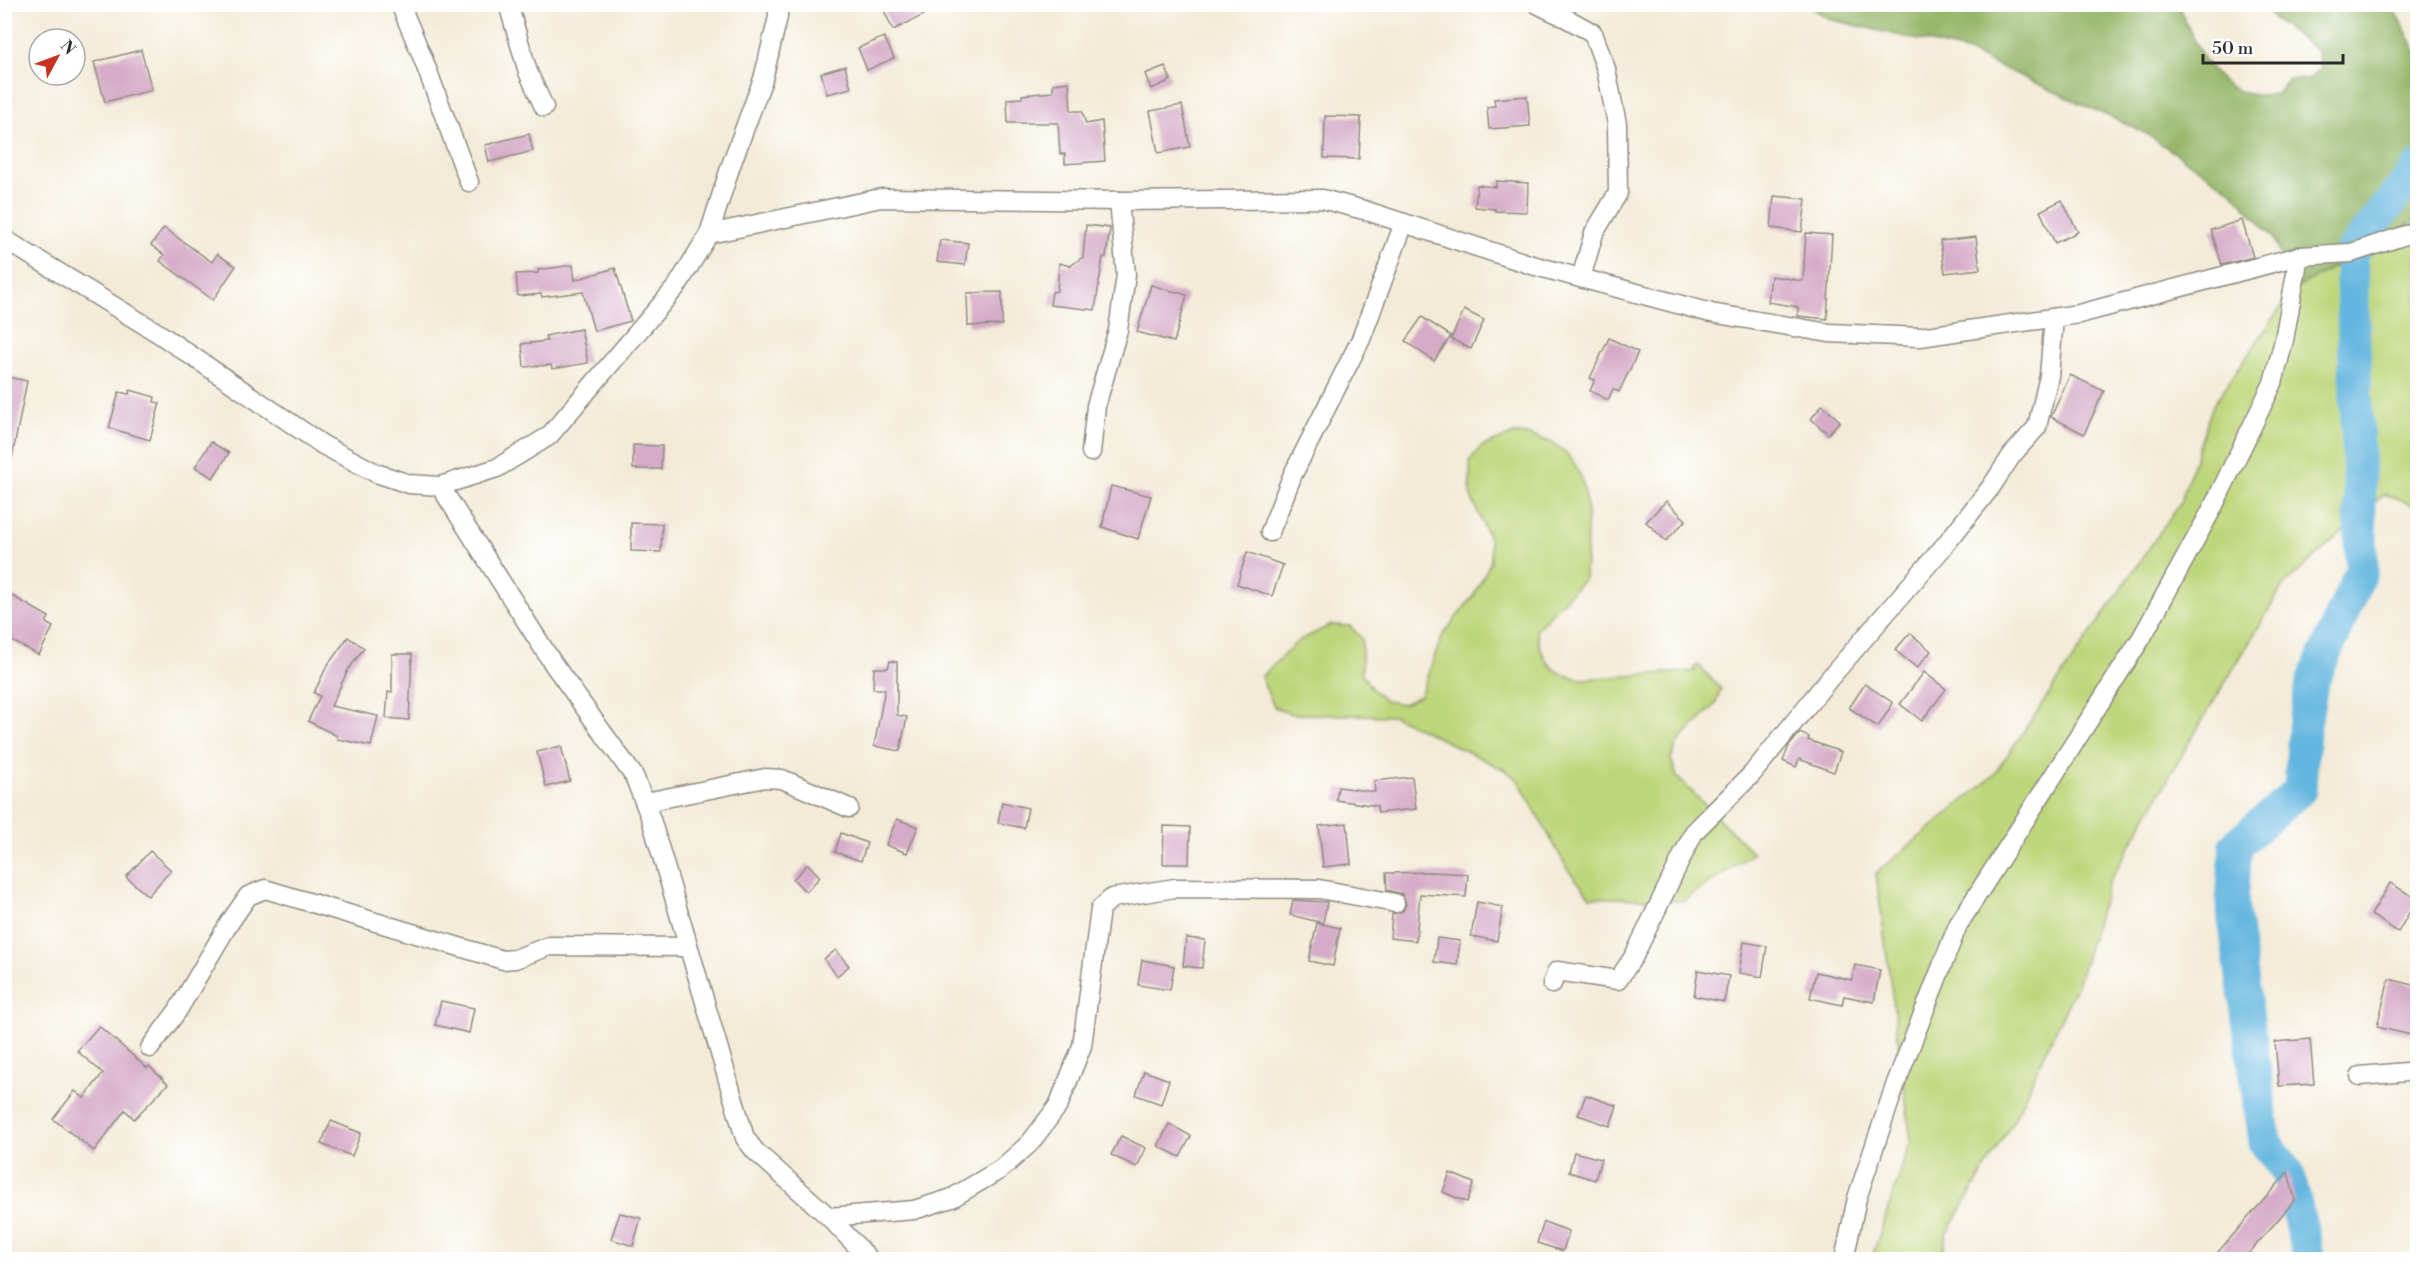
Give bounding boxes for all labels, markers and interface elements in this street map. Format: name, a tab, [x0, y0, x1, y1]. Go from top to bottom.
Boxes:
north arrow	[27, 27, 87, 87]
scale bar	[2203, 27, 2342, 65]
text: N	[56, 36, 79, 59]
text: 50 m	[2212, 37, 2254, 60]

